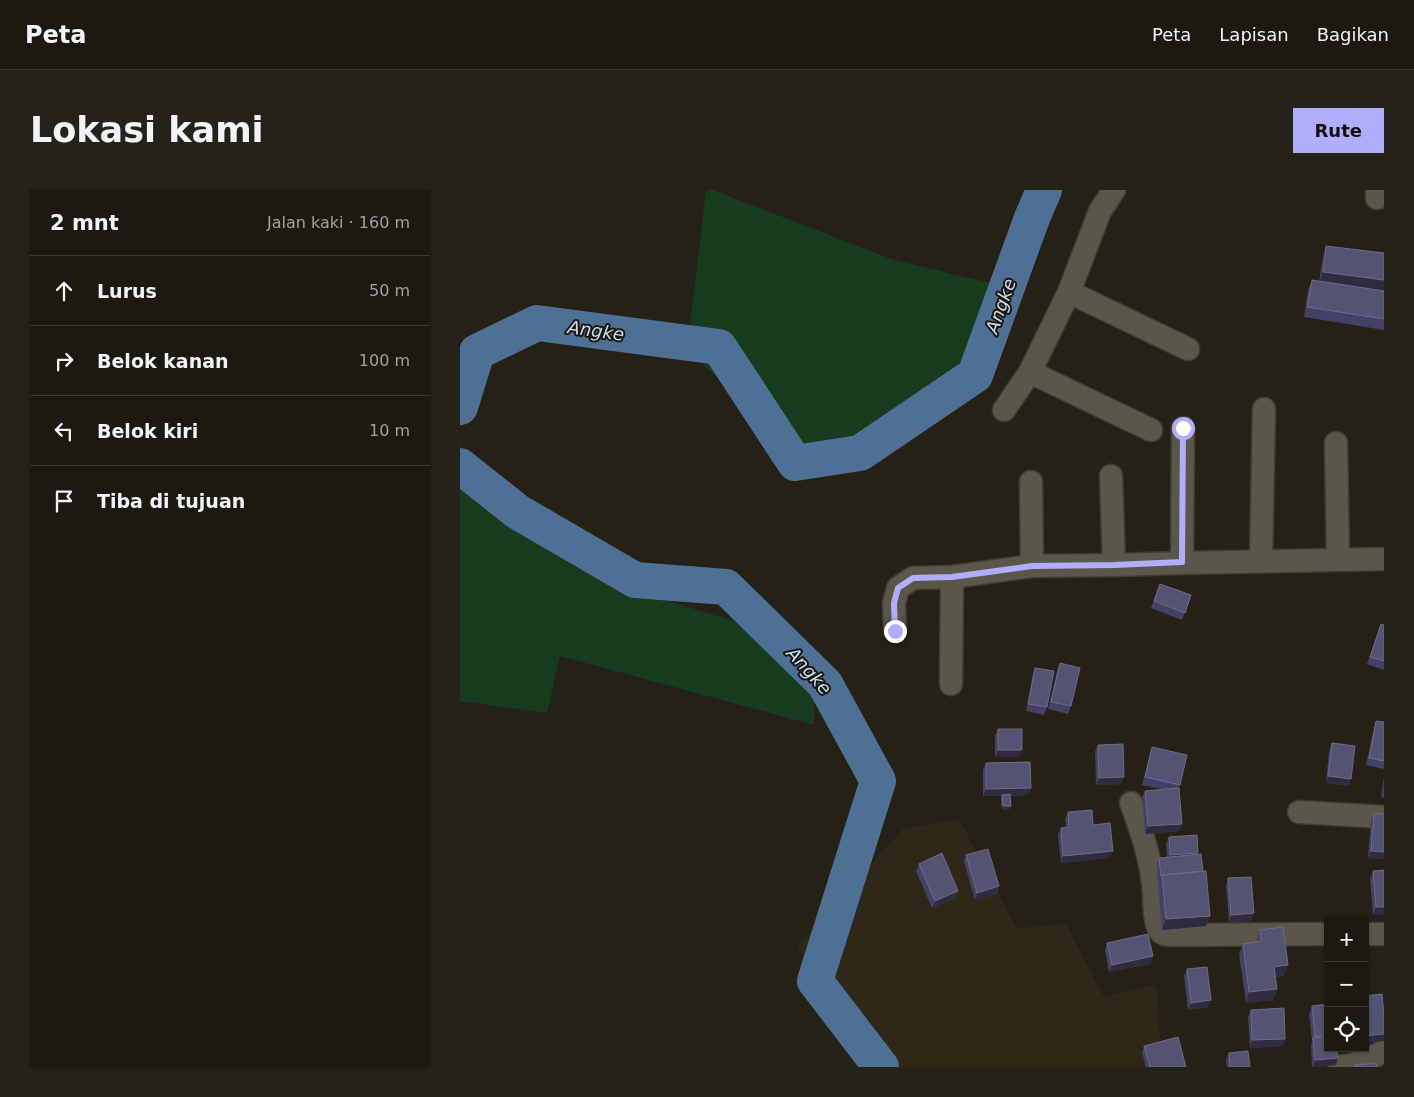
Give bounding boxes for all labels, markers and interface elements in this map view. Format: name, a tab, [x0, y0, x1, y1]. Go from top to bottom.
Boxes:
text: Peta	[25, 21, 87, 49]
text: Peta	[1152, 24, 1191, 45]
text: Lapisan	[1219, 24, 1289, 45]
text: Bagikan	[1317, 24, 1389, 45]
button: Rute	[1293, 108, 1384, 153]
text: Lokasi kami	[30, 110, 264, 150]
text: 2 mnt	[50, 211, 119, 235]
text: Jalan kaki · 160 m	[267, 213, 410, 232]
water label: Angke	[981, 276, 1020, 337]
icon: ahead	[50, 277, 78, 305]
text: Lurus	[97, 280, 157, 302]
text: 50 m	[369, 281, 410, 300]
water label: Angke	[566, 316, 626, 345]
icon: right	[50, 347, 78, 375]
text: Belok kanan	[97, 350, 229, 372]
text: 100 m	[359, 351, 410, 370]
icon: left	[50, 417, 78, 445]
route start	[1172, 417, 1195, 440]
text: Belok kiri	[97, 420, 198, 442]
text: 10 m	[369, 421, 410, 440]
icon: arrive	[50, 487, 78, 515]
text: Tiba di tujuan	[97, 490, 245, 512]
route end	[884, 620, 907, 643]
water label: Angke	[782, 642, 836, 699]
map controls	[1324, 917, 1369, 1052]
button: +	[1324, 917, 1369, 962]
button: −	[1324, 962, 1369, 1007]
button: locate	[1324, 1007, 1369, 1052]

